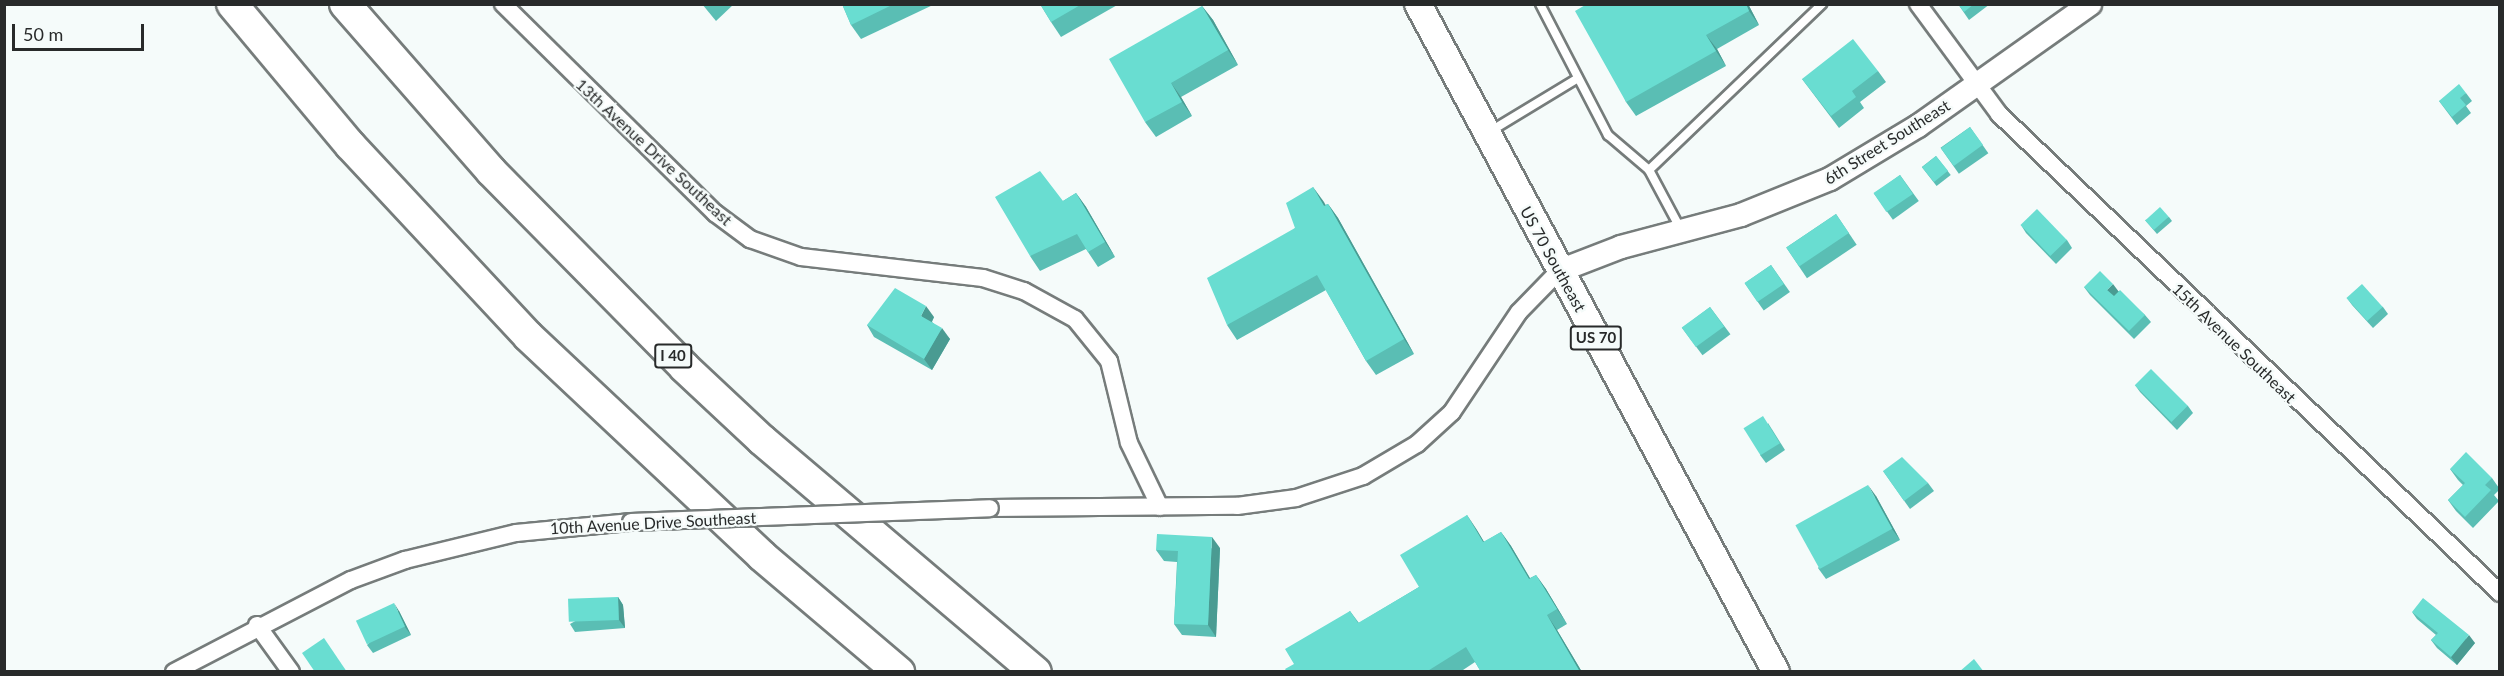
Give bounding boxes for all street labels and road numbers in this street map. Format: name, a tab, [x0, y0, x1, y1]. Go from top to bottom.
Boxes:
street label: 13th Avenue Drive Southeast	[572, 74, 736, 230]
street label: 6th Street Southeast	[1821, 96, 1953, 188]
street label: US 70 Southeast	[1516, 203, 1590, 315]
street label: 15th Avenue Southeast	[2168, 279, 2300, 407]
road number: US 70	[1569, 326, 1623, 350]
road number: I 40	[654, 344, 692, 368]
street label: 10th Avenue Drive Southeast	[549, 508, 757, 538]

